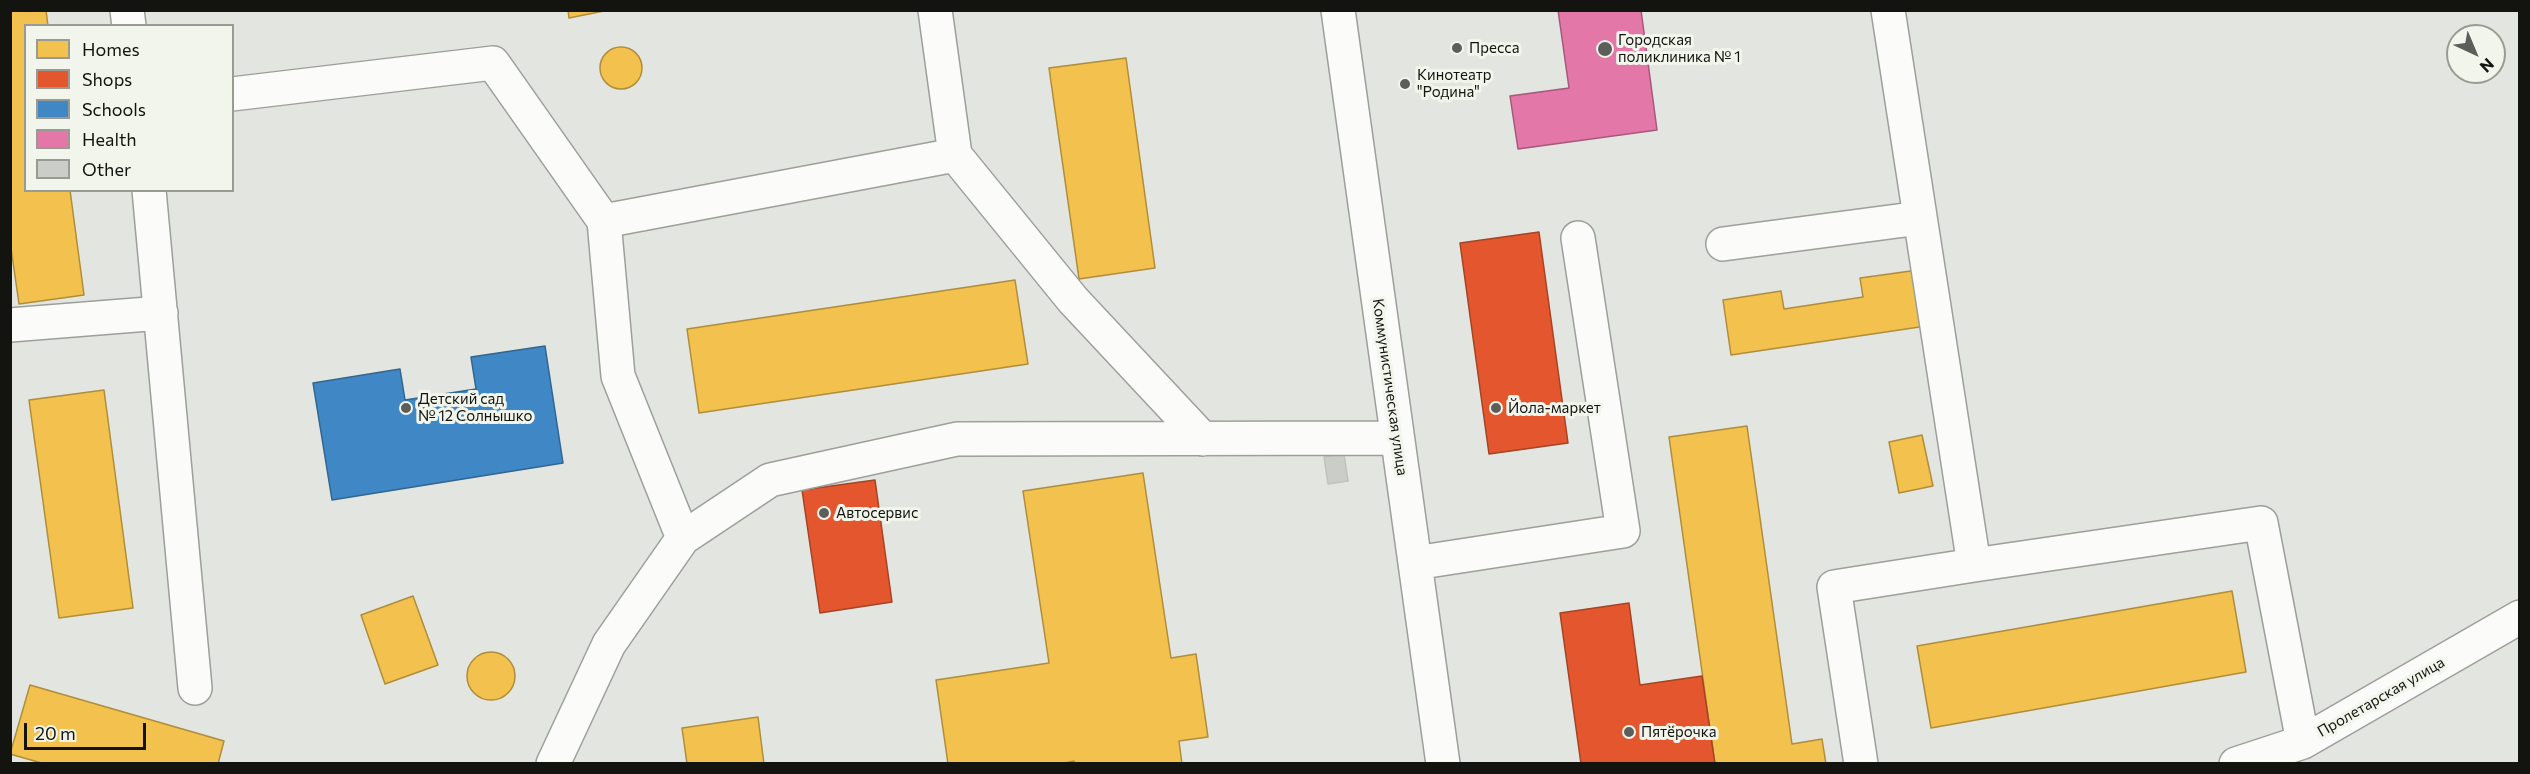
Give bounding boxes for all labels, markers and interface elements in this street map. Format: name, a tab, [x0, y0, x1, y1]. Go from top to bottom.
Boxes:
legend	[24, 24, 234, 192]
north arrow	[2446, 24, 2506, 84]
place label: Городская поликлиника № 1	[1618, 31, 1741, 66]
text: Homes	[82, 38, 140, 60]
place label: Пресса	[1469, 39, 1519, 57]
marker: Городская поликлиника № 1	[1596, 40, 1614, 58]
marker: Пресса	[1450, 41, 1464, 55]
text: N	[2477, 55, 2498, 77]
place label: Кинотеатр "Родина"	[1417, 66, 1492, 101]
text: Shops	[82, 68, 132, 90]
marker: Кинотеатр "Родина"	[1398, 77, 1412, 91]
text: Schools	[82, 98, 146, 120]
text: Health	[82, 128, 137, 150]
text: Other	[82, 158, 131, 180]
street label: Коммунистическая улица	[1369, 297, 1411, 477]
place label: Детский сад № 12 Солнышко	[418, 390, 532, 425]
place label: Йола-маркет	[1508, 399, 1601, 417]
marker: Детский сад № 12 Солнышко	[399, 401, 413, 415]
marker: Йола-маркет	[1489, 401, 1503, 415]
place label: Автосервис	[836, 504, 918, 522]
marker: Автосервис	[817, 506, 831, 520]
street label: Пролетарская улица	[2314, 653, 2448, 741]
scale bar	[27, 711, 148, 749]
text: 20 m	[35, 722, 76, 744]
place label: Пятёрочка	[1641, 723, 1716, 741]
marker: Пятёрочка	[1622, 725, 1636, 739]

